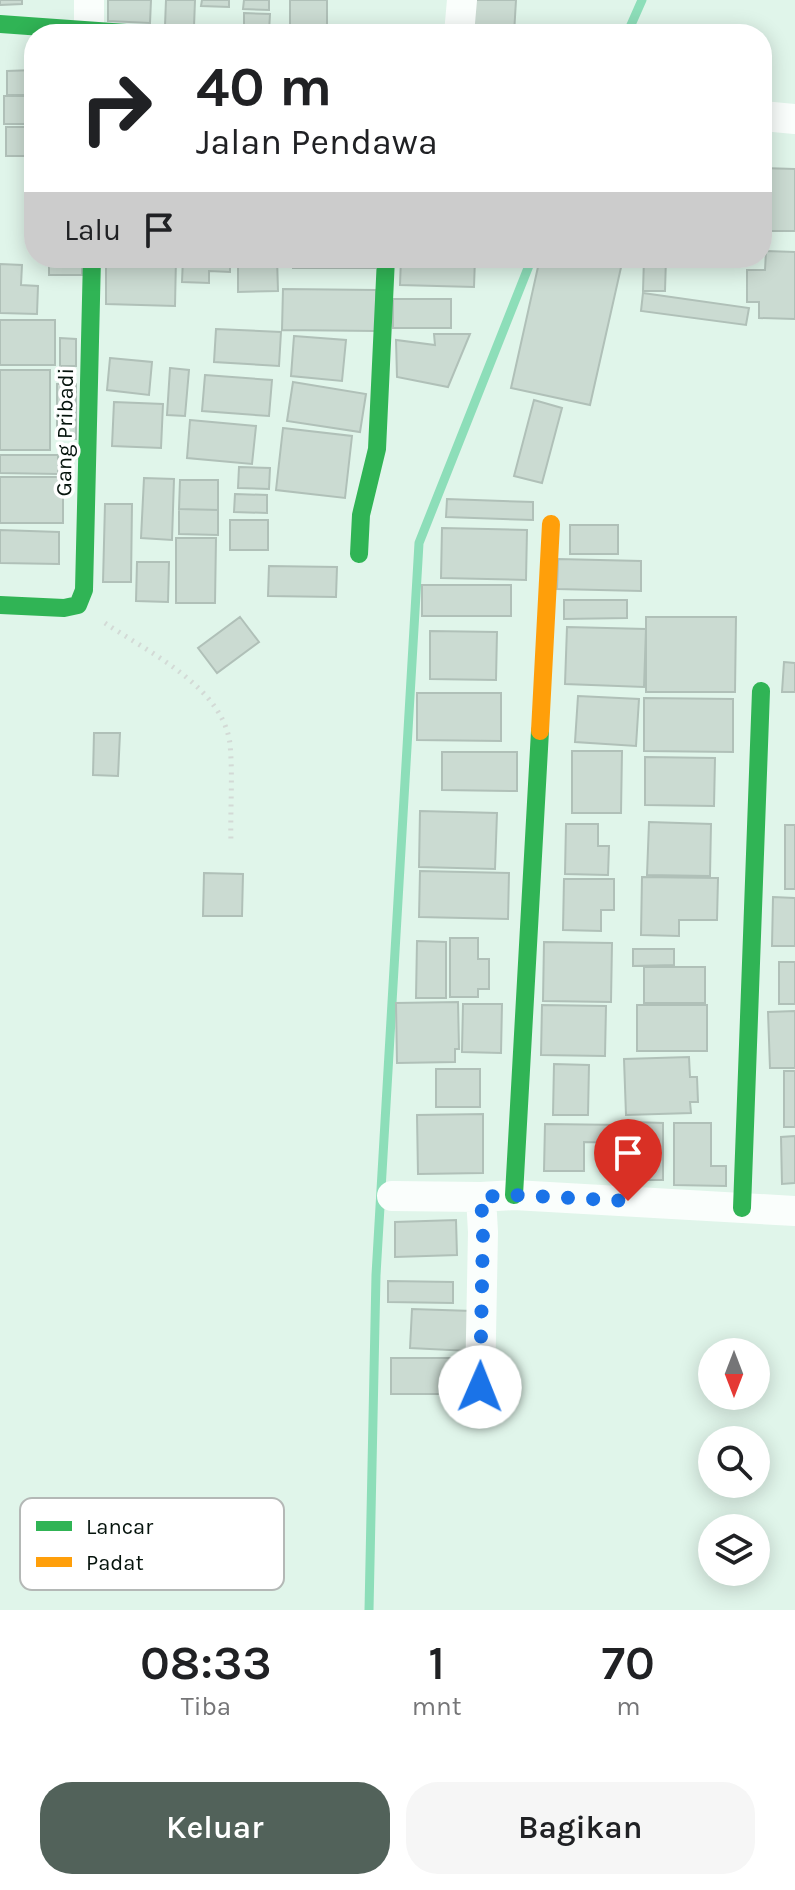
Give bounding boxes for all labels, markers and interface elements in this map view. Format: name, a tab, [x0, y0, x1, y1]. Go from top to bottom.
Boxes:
text: 40 m	[196, 54, 332, 119]
icon: right	[64, 56, 168, 160]
text: Jalan Pendawa	[196, 121, 438, 163]
icon: arrive	[137, 208, 181, 252]
text: Lalu	[64, 212, 121, 248]
street label: Gang Pribadi	[51, 367, 79, 497]
pin	[594, 1119, 662, 1201]
icon: arrive	[606, 1131, 650, 1175]
north arrow	[698, 1338, 770, 1410]
map controls	[698, 1338, 770, 1586]
position arrow	[438, 1345, 522, 1429]
button: search	[698, 1426, 770, 1498]
legend	[20, 1498, 284, 1590]
text: Lancar	[86, 1514, 153, 1540]
button: layers	[698, 1514, 770, 1586]
text: Padat	[86, 1550, 144, 1576]
text: 08:33	[140, 1635, 272, 1691]
text: 1	[428, 1635, 445, 1691]
text: 70	[602, 1635, 655, 1691]
text: Tiba	[181, 1691, 231, 1722]
text: mnt	[412, 1691, 462, 1722]
text: m	[616, 1691, 640, 1722]
button: Keluar	[40, 1782, 390, 1874]
button: Bagikan	[406, 1782, 755, 1874]

